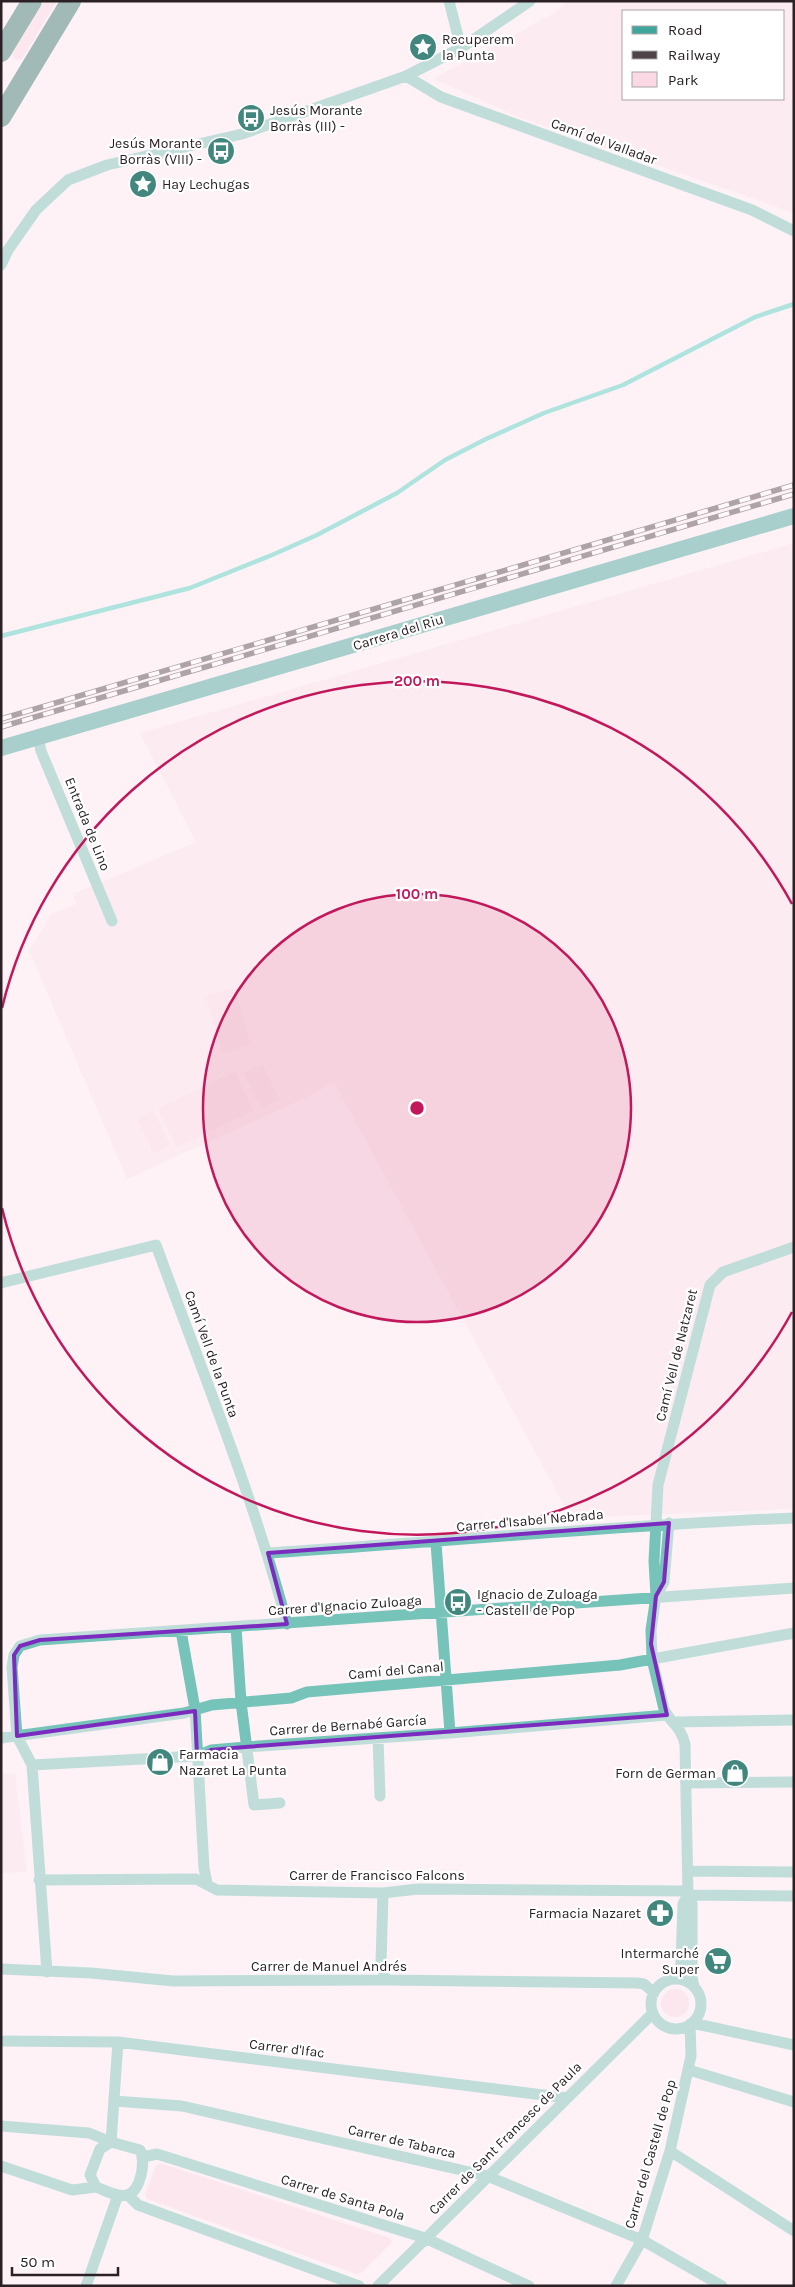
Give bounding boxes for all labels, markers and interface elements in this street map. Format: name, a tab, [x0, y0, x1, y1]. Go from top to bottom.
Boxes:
legend	[622, 10, 785, 100]
text: Road	[668, 21, 703, 39]
place label: Recuperem la Punta	[442, 31, 514, 64]
place icon: Recuperem la Punta	[408, 32, 438, 62]
text: Railway	[668, 46, 720, 64]
text: Park	[668, 71, 698, 89]
place label: Jesús Morante Borràs (III) -	[270, 102, 363, 135]
bus stop icon: Jesús Morante Borràs (III) -	[236, 103, 266, 133]
street label: Camí del Valladar	[549, 114, 660, 169]
place label: Jesús Morante Borràs (VIII) -	[109, 135, 202, 168]
bus stop icon: Jesús Morante Borràs (VIII) -	[206, 136, 236, 166]
place icon: Hay Lechugas	[128, 169, 158, 199]
place label: Hay Lechugas	[162, 176, 250, 193]
street label: Carrera del Riu	[351, 611, 445, 654]
text: 200 m	[394, 672, 440, 690]
street label: Entrada de Lino	[61, 775, 114, 873]
text: 100 m	[396, 885, 438, 903]
centre of rings	[408, 1099, 426, 1117]
street label: Camí Vell de Natzaret	[652, 1287, 701, 1423]
street label: Camí Vell de la Punta	[181, 1288, 242, 1420]
street label: Carrer d'Isabel Nebrada	[456, 1506, 604, 1535]
place label: Ignacio de Zuloaga - Castell de Pop	[477, 1586, 598, 1619]
bus stop icon: Ignacio de Zuloaga - Castell de Pop	[443, 1587, 473, 1617]
street label: Carrer d'Ignacio Zuloaga	[268, 1592, 423, 1619]
street label: Camí del Canal	[347, 1658, 445, 1683]
street label: Carrer de Bernabé García	[269, 1712, 427, 1739]
place label: Farmacia Nazaret La Punta	[179, 1746, 287, 1779]
shop icon: Farmacia Nazaret La Punta	[145, 1747, 175, 1777]
shop icon: Forn de German	[720, 1758, 750, 1788]
place label: Forn de German	[615, 1765, 716, 1782]
street label: Carrer de Francisco Falcons	[289, 1867, 465, 1884]
pharmacy icon: Farmacia Nazaret	[645, 1898, 675, 1928]
place label: Farmacia Nazaret	[529, 1905, 641, 1922]
place label: Intermarché Super	[620, 1945, 700, 1978]
supermarket icon: Intermarché Super	[703, 1946, 733, 1976]
street label: Carrer de Manuel Andrés	[251, 1958, 407, 1975]
street label: Carrer d'Ifac	[248, 2035, 326, 2062]
street label: Carrer de Sant Francesc de Paula	[425, 2058, 585, 2218]
street label: Carrer del Castell de Pop	[621, 2078, 680, 2231]
street label: Carrer de Tabarca	[346, 2121, 458, 2162]
street label: Carrer de Santa Pola	[279, 2171, 407, 2224]
scale bar	[12, 2244, 119, 2276]
text: 50 m	[20, 2253, 55, 2271]

